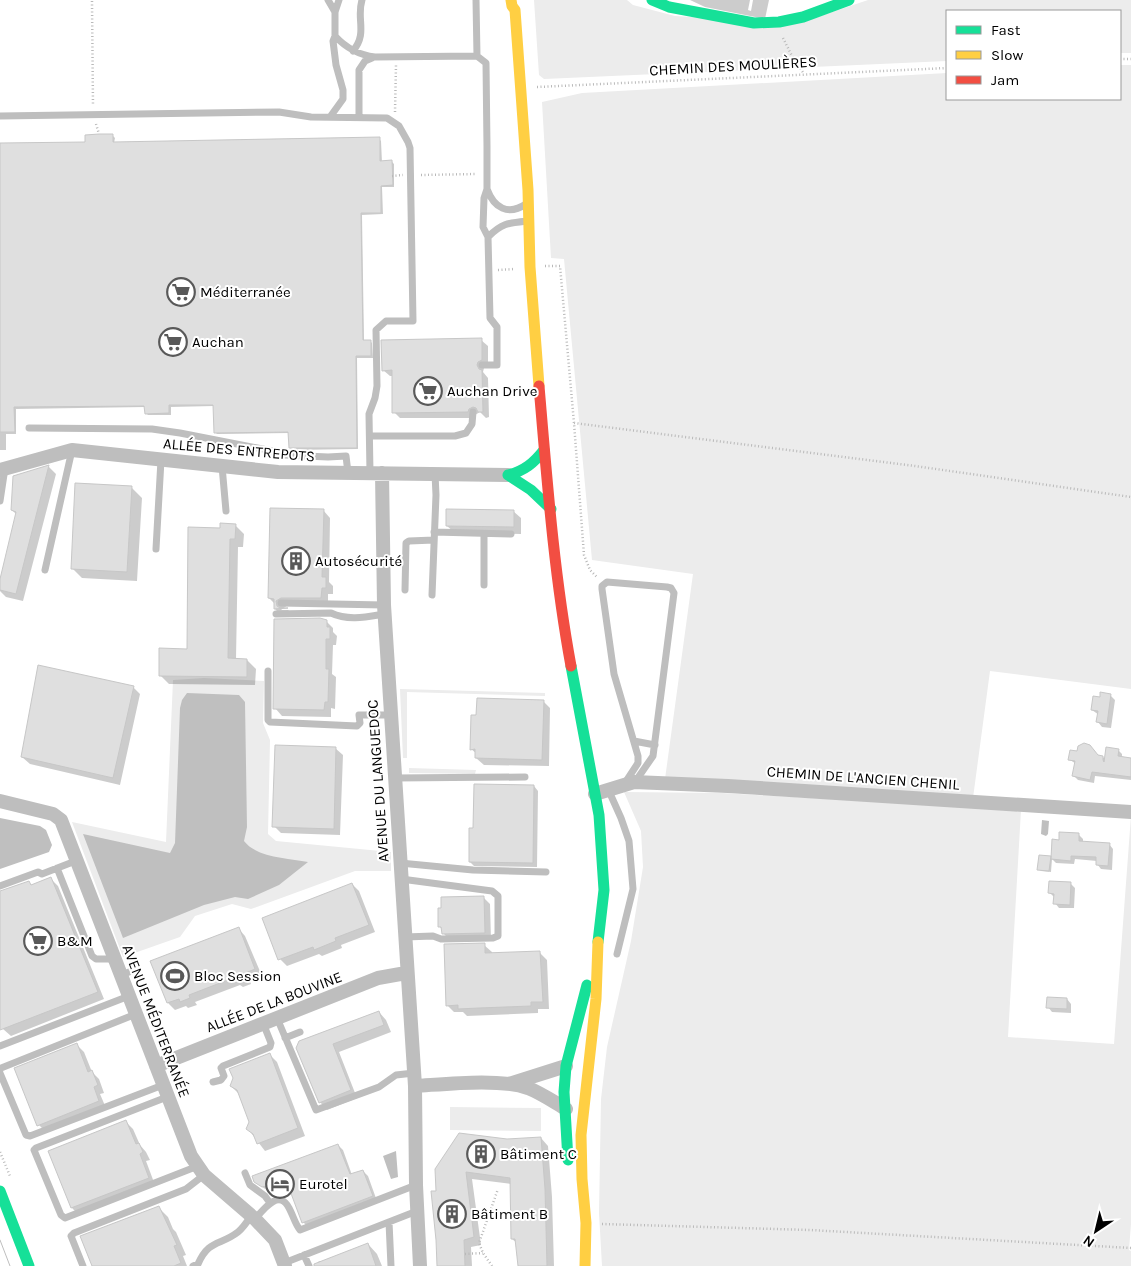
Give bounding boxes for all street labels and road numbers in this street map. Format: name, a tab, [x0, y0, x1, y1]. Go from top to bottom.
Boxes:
street label: CHEMIN DES MOULIÈRES	[649, 53, 817, 79]
street label: ALLÉE DES ENTREPOTS	[162, 434, 316, 466]
street label: AVENUE DU LANGUEDOC	[363, 699, 393, 863]
street label: CHEMIN DE L'ANCIEN CHENIL	[766, 762, 960, 794]
street label: AVENUE MÉDITERRANÉE	[118, 942, 194, 1100]
street label: ALLÉE DE LA BOUVINE	[203, 968, 345, 1036]

